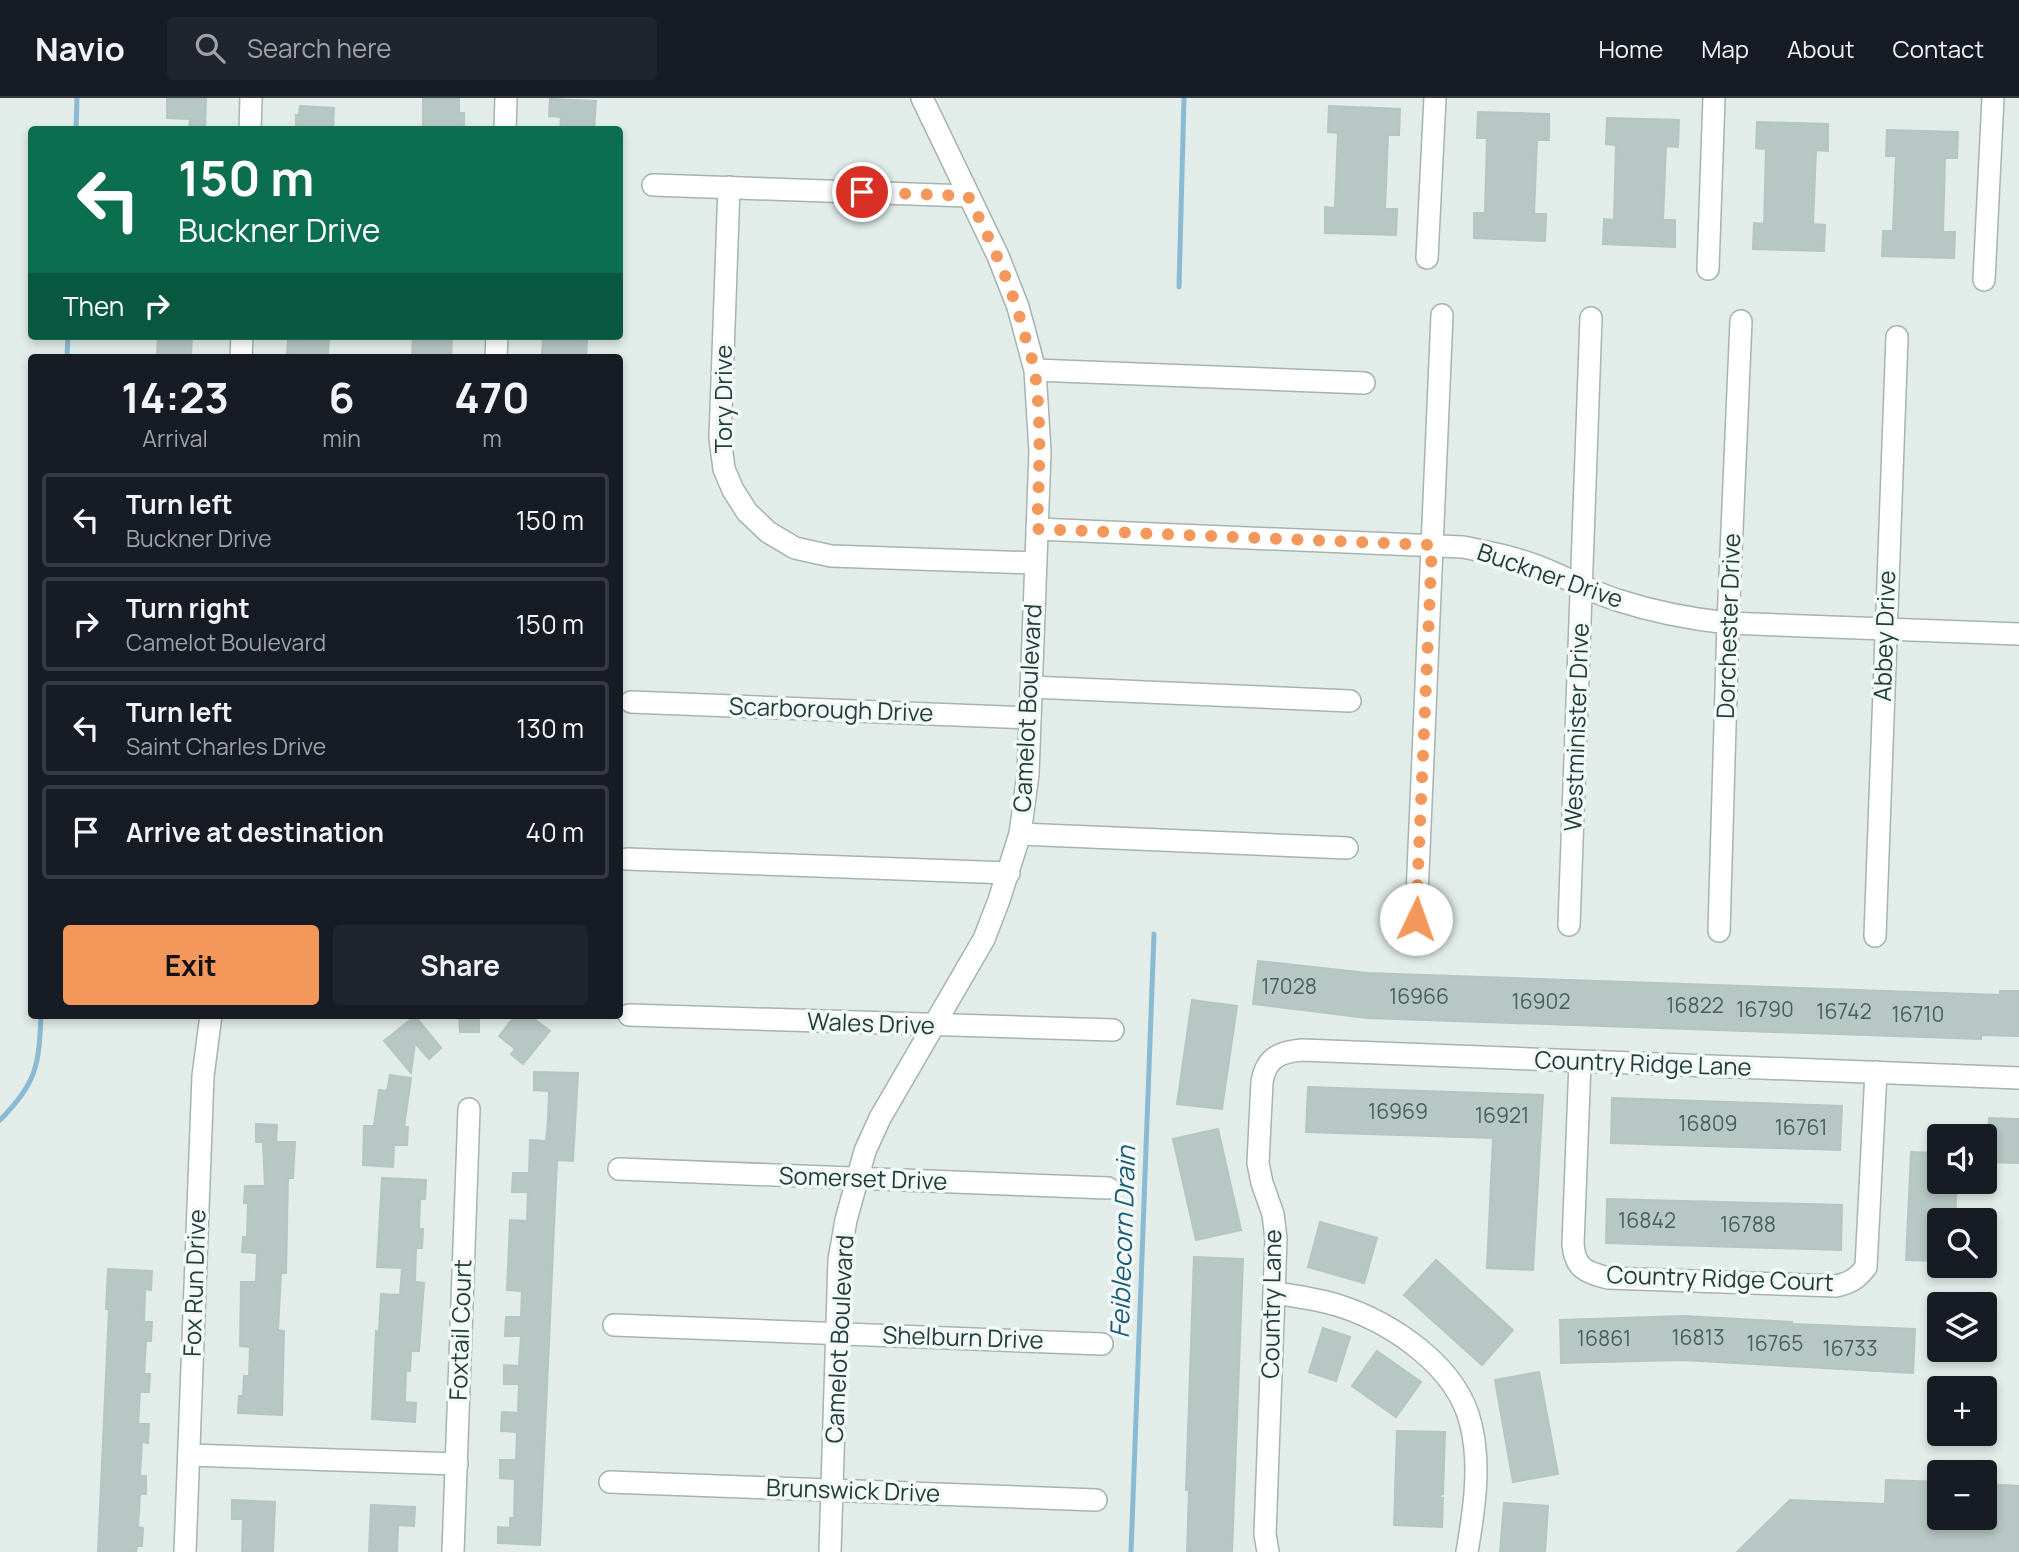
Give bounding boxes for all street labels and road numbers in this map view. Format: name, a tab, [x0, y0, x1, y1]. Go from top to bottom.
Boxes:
street label: Tory Drive	[706, 345, 739, 453]
street label: Dorchester Drive	[1708, 533, 1747, 719]
street label: Buckner Drive	[1473, 534, 1628, 615]
street label: Abbey Drive	[1865, 570, 1902, 702]
street label: Camelot Boulevard	[1005, 603, 1048, 813]
street label: Westminister Drive	[1555, 622, 1596, 832]
street label: Scarborough Drive	[728, 688, 934, 729]
street label: Wales Drive	[807, 1004, 936, 1041]
street label: Country Ridge Lane	[1534, 1042, 1752, 1083]
street label: Somerset Drive	[778, 1158, 948, 1197]
street label: Fox Run Drive	[174, 1209, 213, 1357]
street label: Country Lane	[1253, 1229, 1288, 1379]
street label: Camelot Boulevard	[817, 1234, 860, 1444]
street label: Country Ridge Court	[1606, 1257, 1834, 1298]
street label: Foxtail Court	[441, 1259, 478, 1401]
street label: Shelburn Drive	[882, 1317, 1044, 1356]
street label: Brunswick Drive	[765, 1470, 941, 1509]

